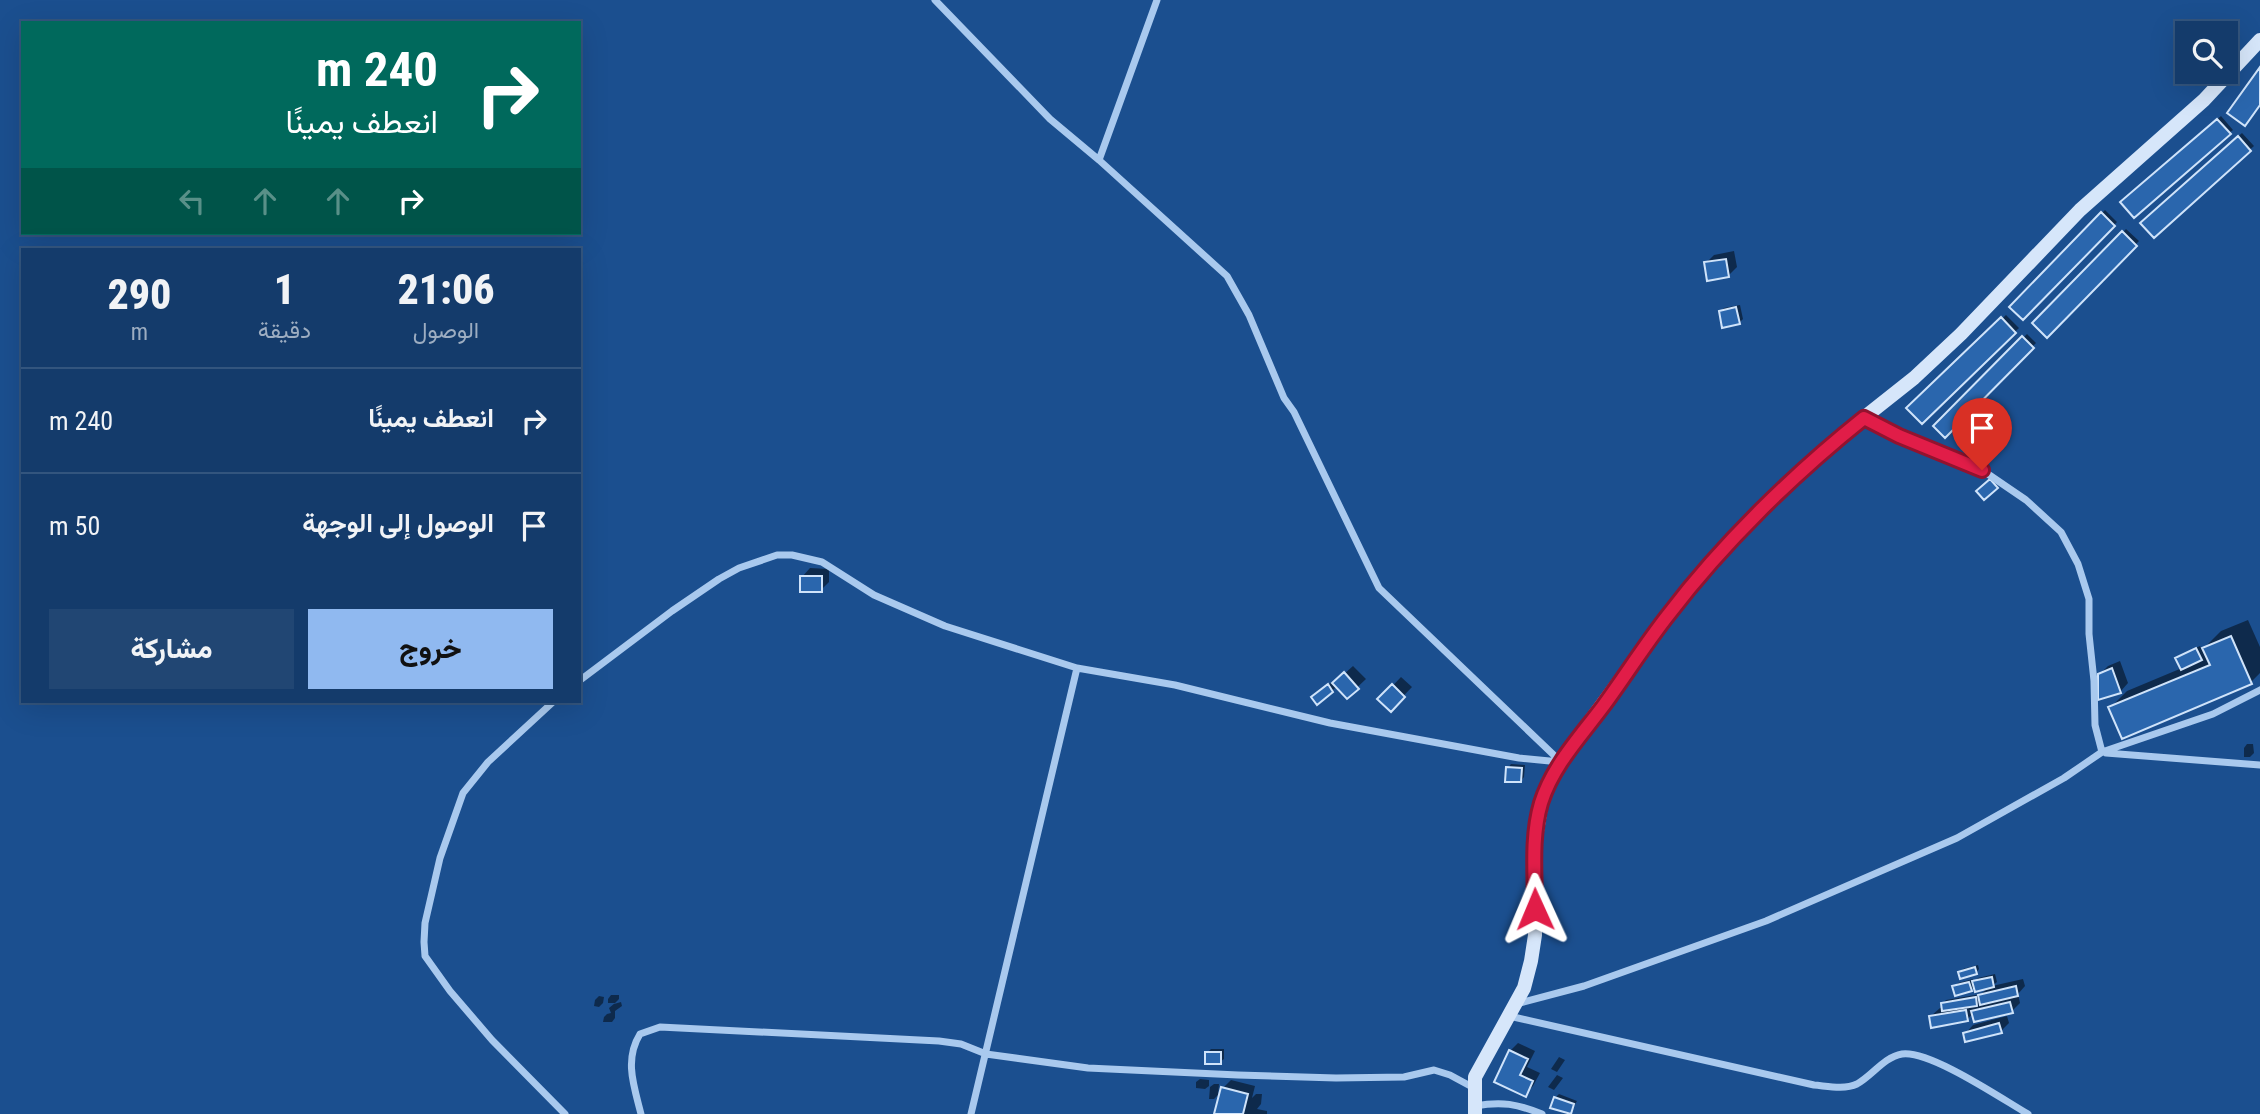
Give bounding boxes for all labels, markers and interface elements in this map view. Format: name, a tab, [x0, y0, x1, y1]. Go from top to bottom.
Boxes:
map controls	[2175, 21, 2238, 84]
button: search	[2175, 21, 2238, 84]
text: 240 m	[316, 41, 438, 98]
icon: right	[462, 49, 553, 140]
text: انعطف يمينًا	[285, 103, 438, 141]
icon: left	[173, 182, 211, 220]
icon: ahead	[246, 182, 284, 220]
icon: ahead	[319, 182, 357, 220]
icon: right	[392, 182, 430, 220]
text: 1	[274, 265, 295, 314]
text: 21:06	[397, 265, 495, 314]
text: 290	[107, 270, 171, 319]
text: دقيقة	[258, 317, 311, 344]
text: الوصول	[413, 317, 479, 344]
text: m	[131, 319, 148, 346]
pin	[1952, 398, 2012, 470]
icon: right	[515, 402, 553, 440]
text: انعطف يمينًا	[368, 403, 494, 433]
text: 240 m	[49, 406, 113, 436]
icon: arrive	[1963, 409, 2001, 447]
icon: arrive	[515, 507, 553, 545]
text: الوصول إلى الوجهة	[302, 508, 494, 538]
text: 50 m	[49, 511, 100, 541]
button: مشاركة	[49, 609, 294, 689]
button: خروج	[308, 609, 553, 689]
position arrow	[1498, 872, 1572, 946]

